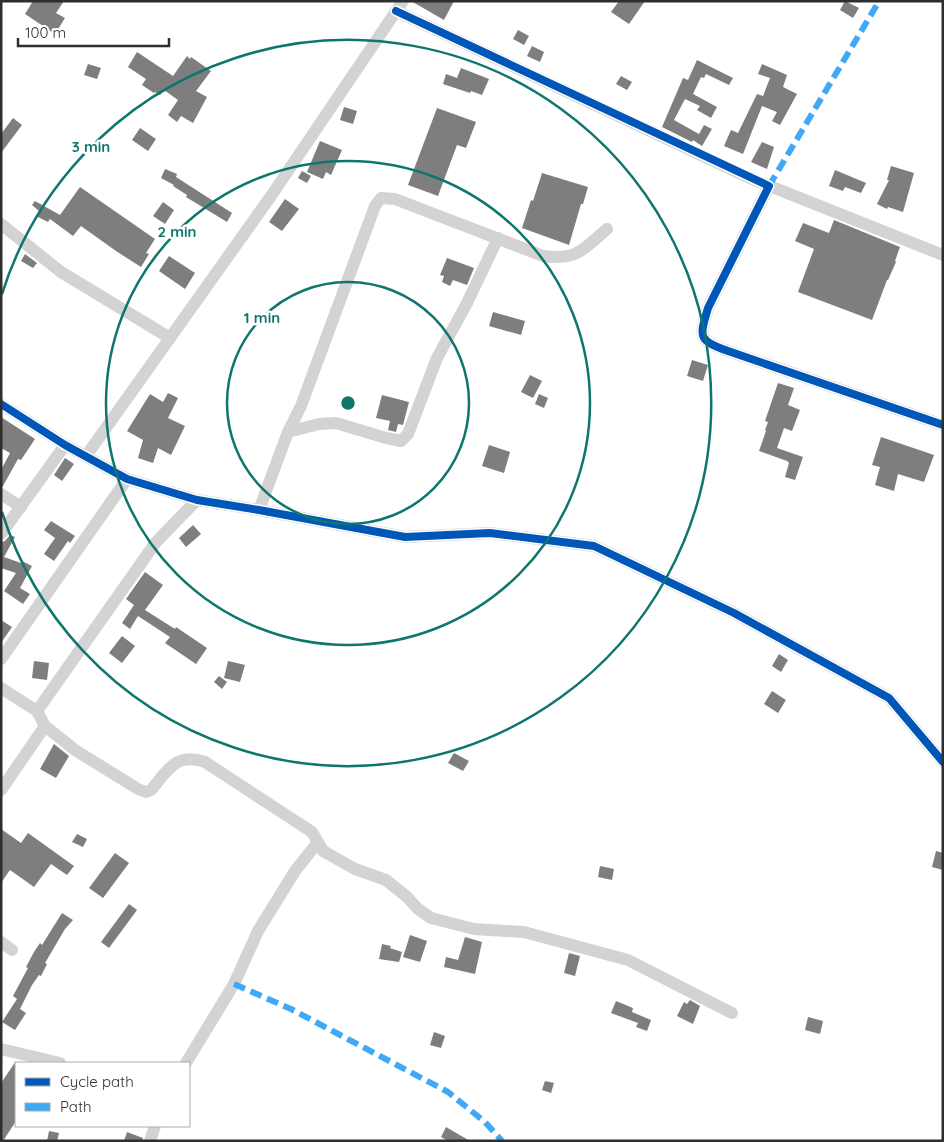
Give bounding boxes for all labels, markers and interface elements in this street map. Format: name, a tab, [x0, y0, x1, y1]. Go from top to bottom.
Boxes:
scale bar	[18, 15, 169, 47]
text: 100 m	[25, 23, 66, 42]
text: 3 min	[72, 137, 110, 156]
text: 2 min	[157, 222, 197, 241]
text: 1 min	[244, 308, 280, 327]
centre of rings	[339, 394, 357, 412]
legend	[15, 1062, 190, 1127]
text: Cycle path	[60, 1072, 134, 1091]
text: Path	[60, 1097, 92, 1116]

